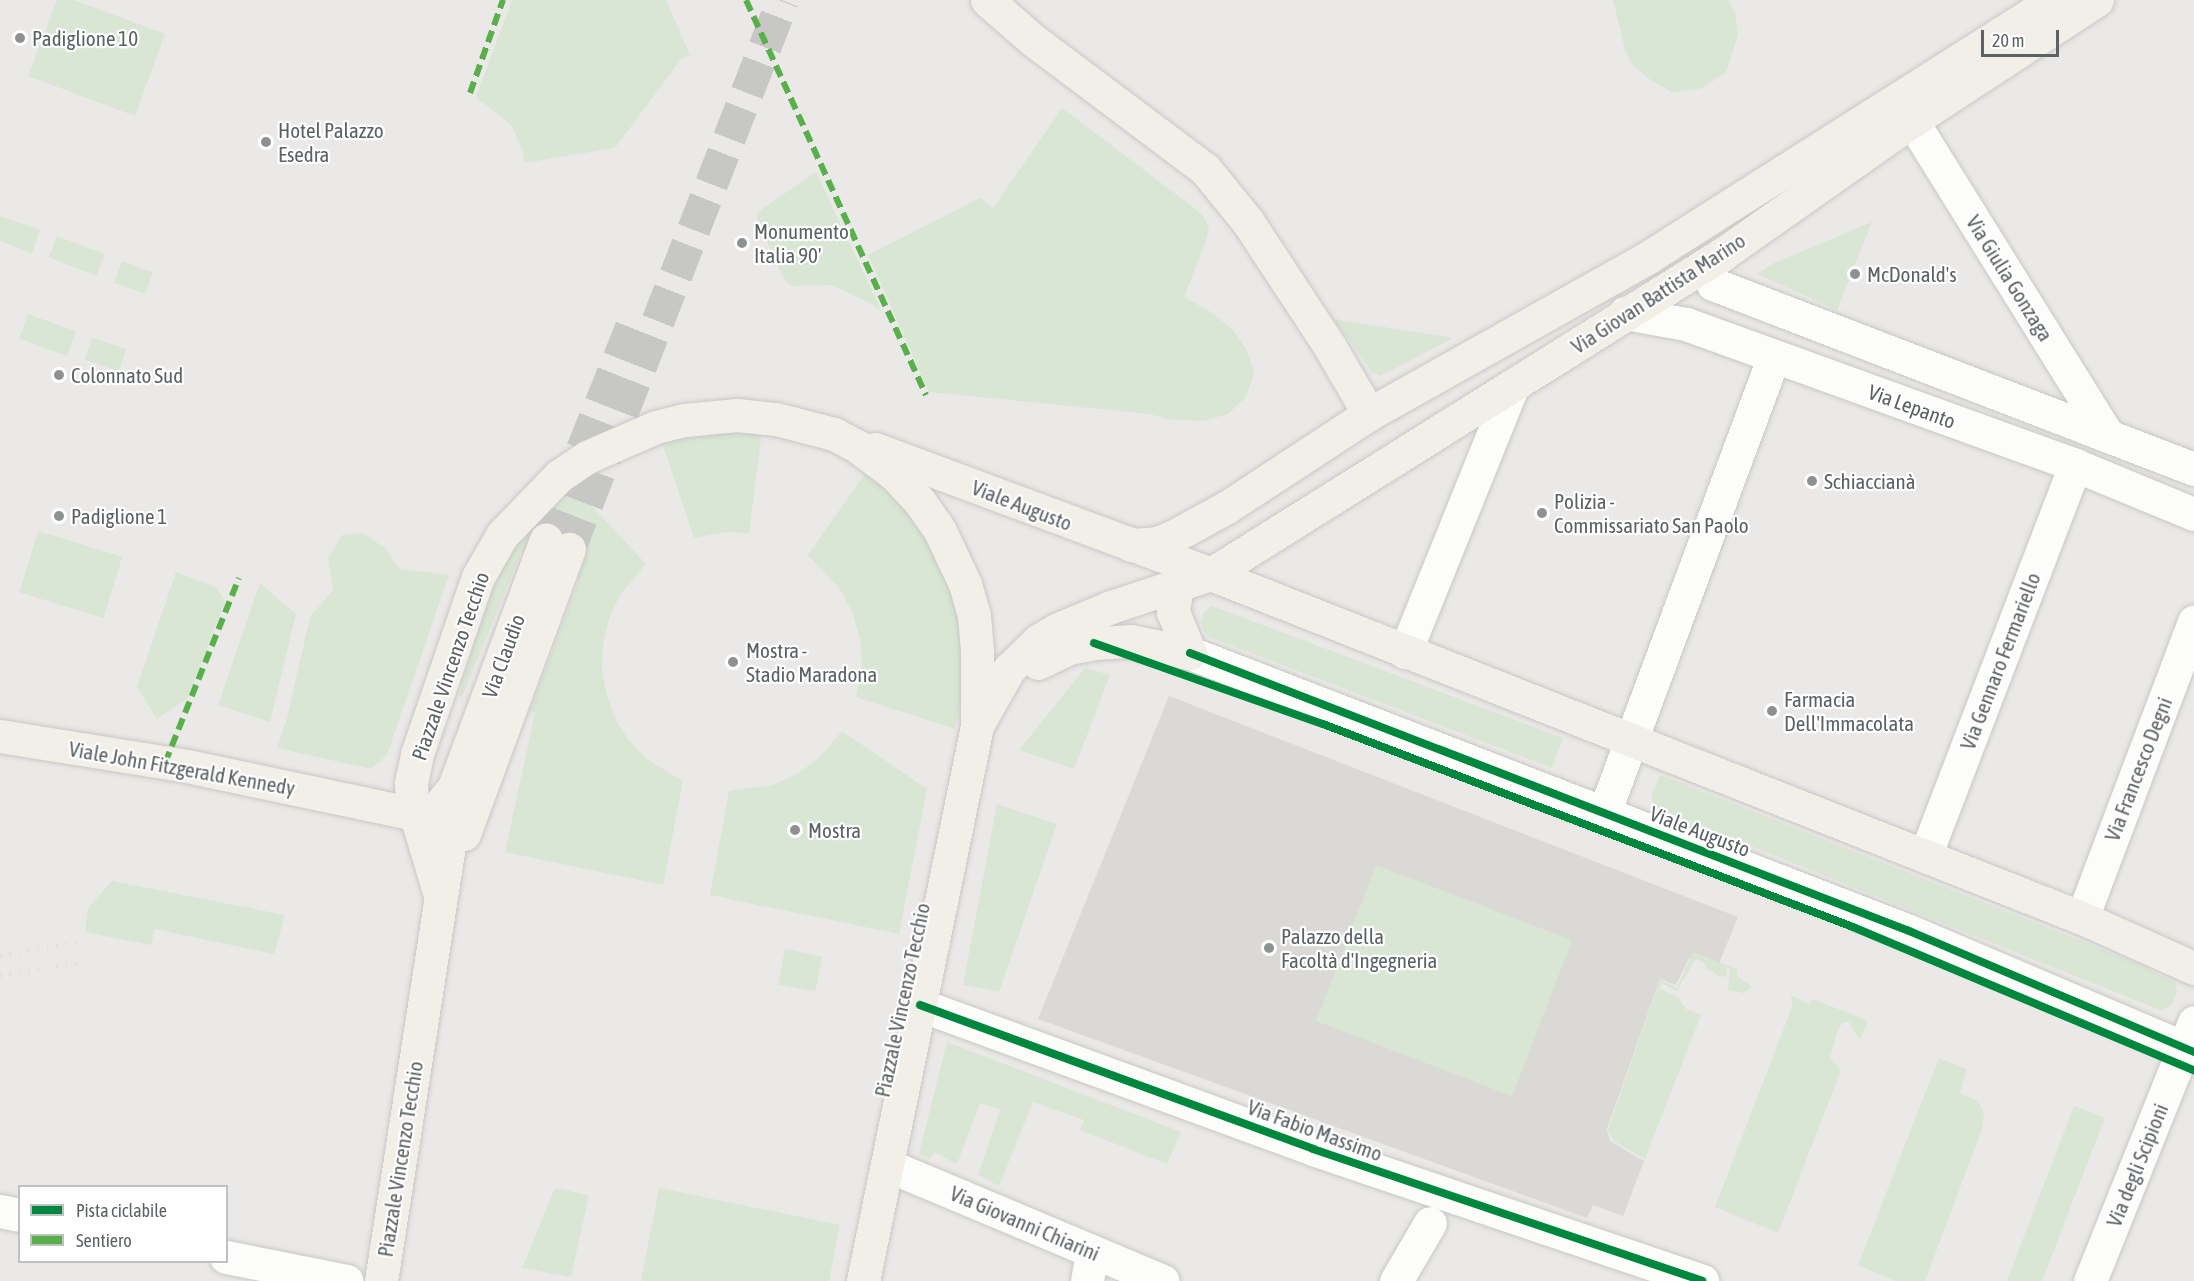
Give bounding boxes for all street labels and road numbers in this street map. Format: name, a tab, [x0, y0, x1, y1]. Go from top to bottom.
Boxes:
street label: Via Giulia Gonzaga	[1961, 210, 2059, 346]
street label: Via Giovan Battista Marino	[1566, 227, 1750, 359]
street label: Via Lepanto	[1865, 379, 1959, 433]
street label: Viale Augusto	[968, 474, 1076, 536]
street label: Piazzale Vincenzo Tecchio	[406, 568, 494, 764]
street label: Via Gennaro Fermariello	[1955, 569, 2045, 753]
street label: Via Claudio	[476, 611, 530, 701]
street label: Via Francesco Degni	[2099, 693, 2177, 845]
street label: Viale John Fitzgerald Kennedy	[67, 736, 297, 800]
street label: Viale Augusto	[1646, 800, 1754, 862]
street label: Piazzale Vincenzo Tecchio	[869, 901, 935, 1099]
street label: Piazzale Vincenzo Tecchio	[372, 1059, 428, 1259]
street label: Via Fabio Massimo	[1244, 1094, 1386, 1166]
street label: Via degli Scipioni	[2101, 1100, 2173, 1230]
street label: Via Giovanni Chiarini	[946, 1180, 1104, 1266]

